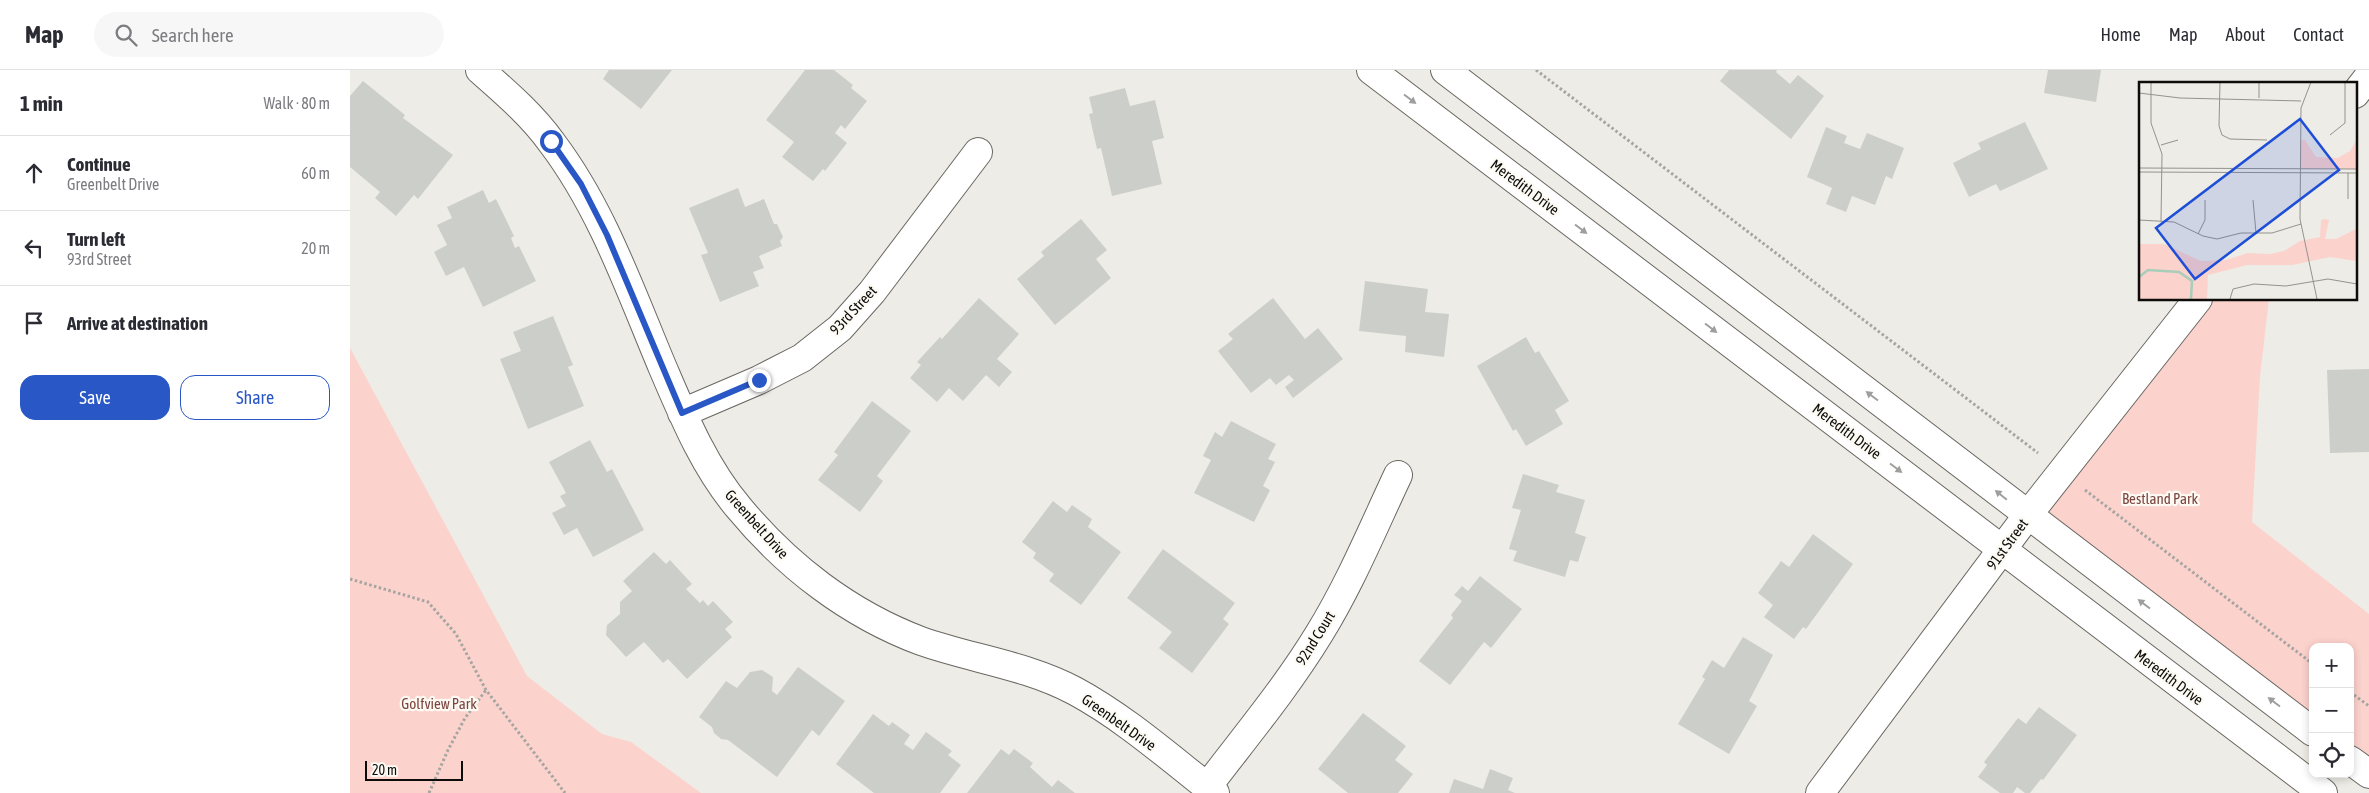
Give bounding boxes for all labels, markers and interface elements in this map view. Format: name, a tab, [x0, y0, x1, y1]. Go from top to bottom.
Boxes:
search box	[94, 12, 444, 57]
text: Map	[25, 21, 64, 48]
icon: search	[112, 21, 140, 49]
text: Search here	[152, 24, 234, 46]
text: Home	[2101, 24, 2141, 45]
text: Map	[2169, 24, 2198, 45]
text: About	[2226, 24, 2265, 45]
text: Contact	[2293, 24, 2344, 45]
inset map	[2139, 82, 2356, 300]
text: 1 min	[20, 91, 63, 115]
text: Walk · 80 m	[264, 94, 330, 112]
one-way arrow	[1403, 94, 1416, 105]
route start	[540, 130, 563, 153]
text: Continue	[67, 153, 131, 175]
street label: Meredith Drive	[1487, 156, 1563, 218]
icon: ahead	[20, 159, 48, 187]
text: 60 m	[301, 164, 330, 182]
text: Greenbelt Drive	[67, 175, 159, 193]
one-way arrow	[1574, 224, 1587, 235]
text: Turn left	[67, 228, 125, 250]
icon: left	[20, 234, 48, 262]
text: 20 m	[301, 239, 330, 257]
text: 93rd Street	[67, 250, 132, 268]
street label: 93rd Street	[826, 282, 880, 338]
icon: arrive	[20, 309, 48, 337]
text: Arrive at destination	[67, 312, 208, 334]
one-way arrow	[1704, 322, 1717, 333]
route end	[748, 369, 771, 392]
button: Save	[20, 375, 170, 420]
button: Share	[180, 375, 330, 420]
one-way arrow	[1865, 391, 1879, 401]
street label: Meredith Drive	[1809, 400, 1885, 462]
one-way arrow	[1889, 463, 1902, 474]
street label: Greenbelt Drive	[722, 486, 792, 562]
one-way arrow	[1994, 490, 2008, 500]
park label: Bestland Park	[2122, 490, 2198, 507]
street label: 91st Street	[1983, 515, 2031, 573]
one-way arrow	[2138, 599, 2151, 610]
street label: 92nd Court	[1292, 608, 1338, 668]
map controls	[2309, 643, 2354, 778]
button: +	[2309, 643, 2354, 688]
street label: Meredith Drive	[2131, 646, 2207, 708]
button: −	[2309, 688, 2354, 733]
street label: Greenbelt Drive	[1079, 690, 1159, 754]
park label: Golfview Park	[401, 695, 477, 712]
one-way arrow	[2268, 697, 2281, 708]
button: locate	[2309, 733, 2354, 778]
scale bar	[365, 758, 462, 781]
text: 20 m	[372, 762, 397, 778]

